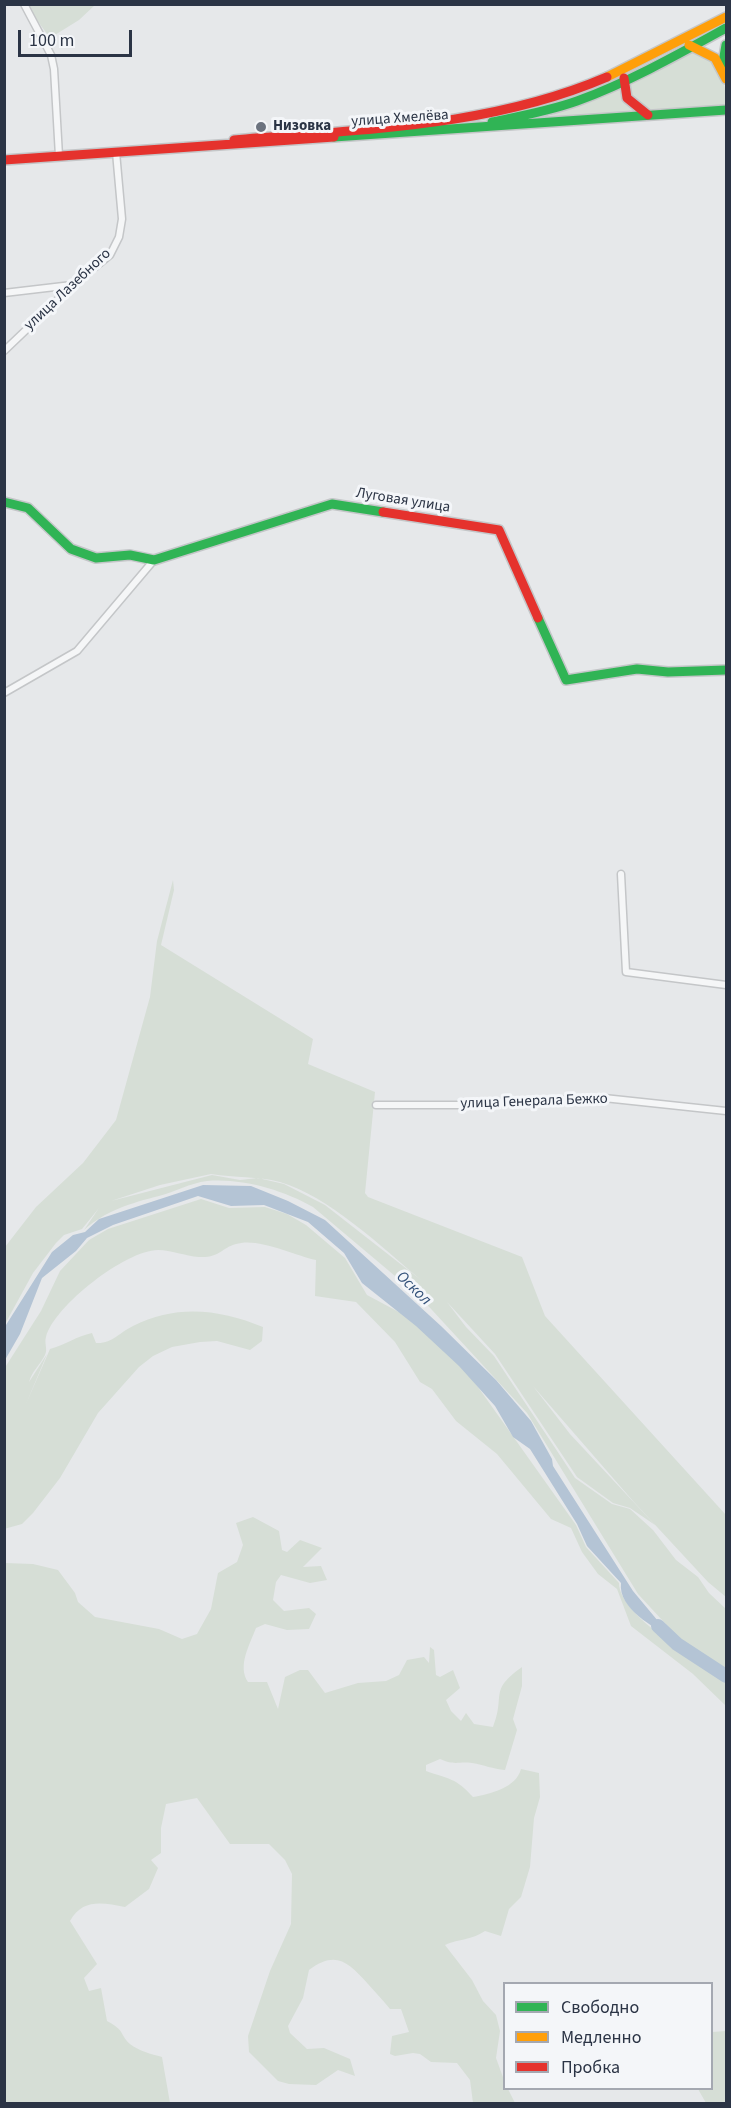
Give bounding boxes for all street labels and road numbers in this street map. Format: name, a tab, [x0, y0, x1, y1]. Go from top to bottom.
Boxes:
street label: улица Хмелёва	[351, 107, 449, 131]
street label: улица Лазебного	[21, 245, 115, 335]
street label: Луговая улица	[355, 485, 451, 517]
street label: улица Генерала Бежко	[460, 1090, 608, 1114]

